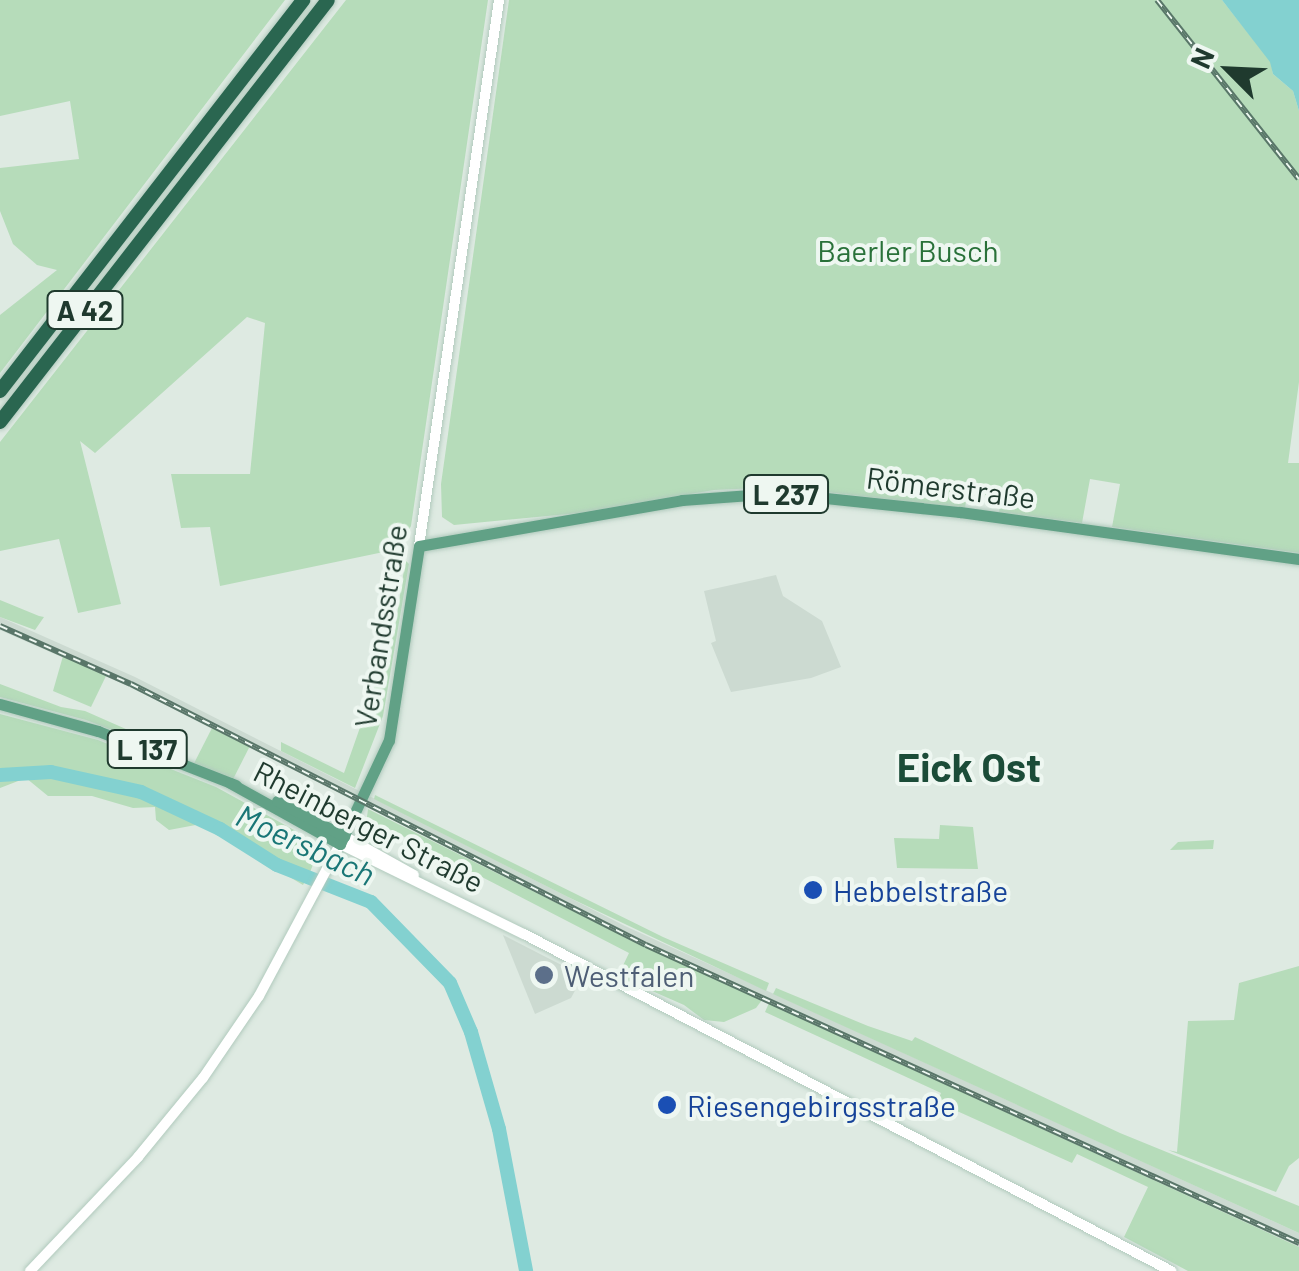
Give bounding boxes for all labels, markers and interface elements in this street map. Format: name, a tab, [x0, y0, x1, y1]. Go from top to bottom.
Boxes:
north arrow	[1179, 20, 1279, 120]
text: N	[1182, 42, 1221, 73]
park label: Baerler Busch	[817, 232, 999, 268]
road number: A 42	[45, 287, 125, 333]
street label: Römerstraße	[864, 459, 1038, 515]
road number: L 237	[741, 471, 831, 517]
street label: Verbandsstraße	[346, 522, 414, 730]
road number: L 137	[104, 726, 190, 772]
district label: Eick Ost	[897, 742, 1041, 790]
street label: Rheinberger Straße	[248, 753, 490, 899]
water label: Moersbach	[231, 795, 381, 893]
place label: Hebbelstraße	[833, 872, 1008, 908]
marker: Hebbelstraße	[802, 879, 824, 901]
place label: Westfalen	[564, 957, 694, 993]
marker: Westfalen	[533, 964, 555, 986]
place label: Riesengebirgsstraße	[687, 1087, 956, 1123]
marker: Riesengebirgsstraße	[656, 1094, 678, 1116]

